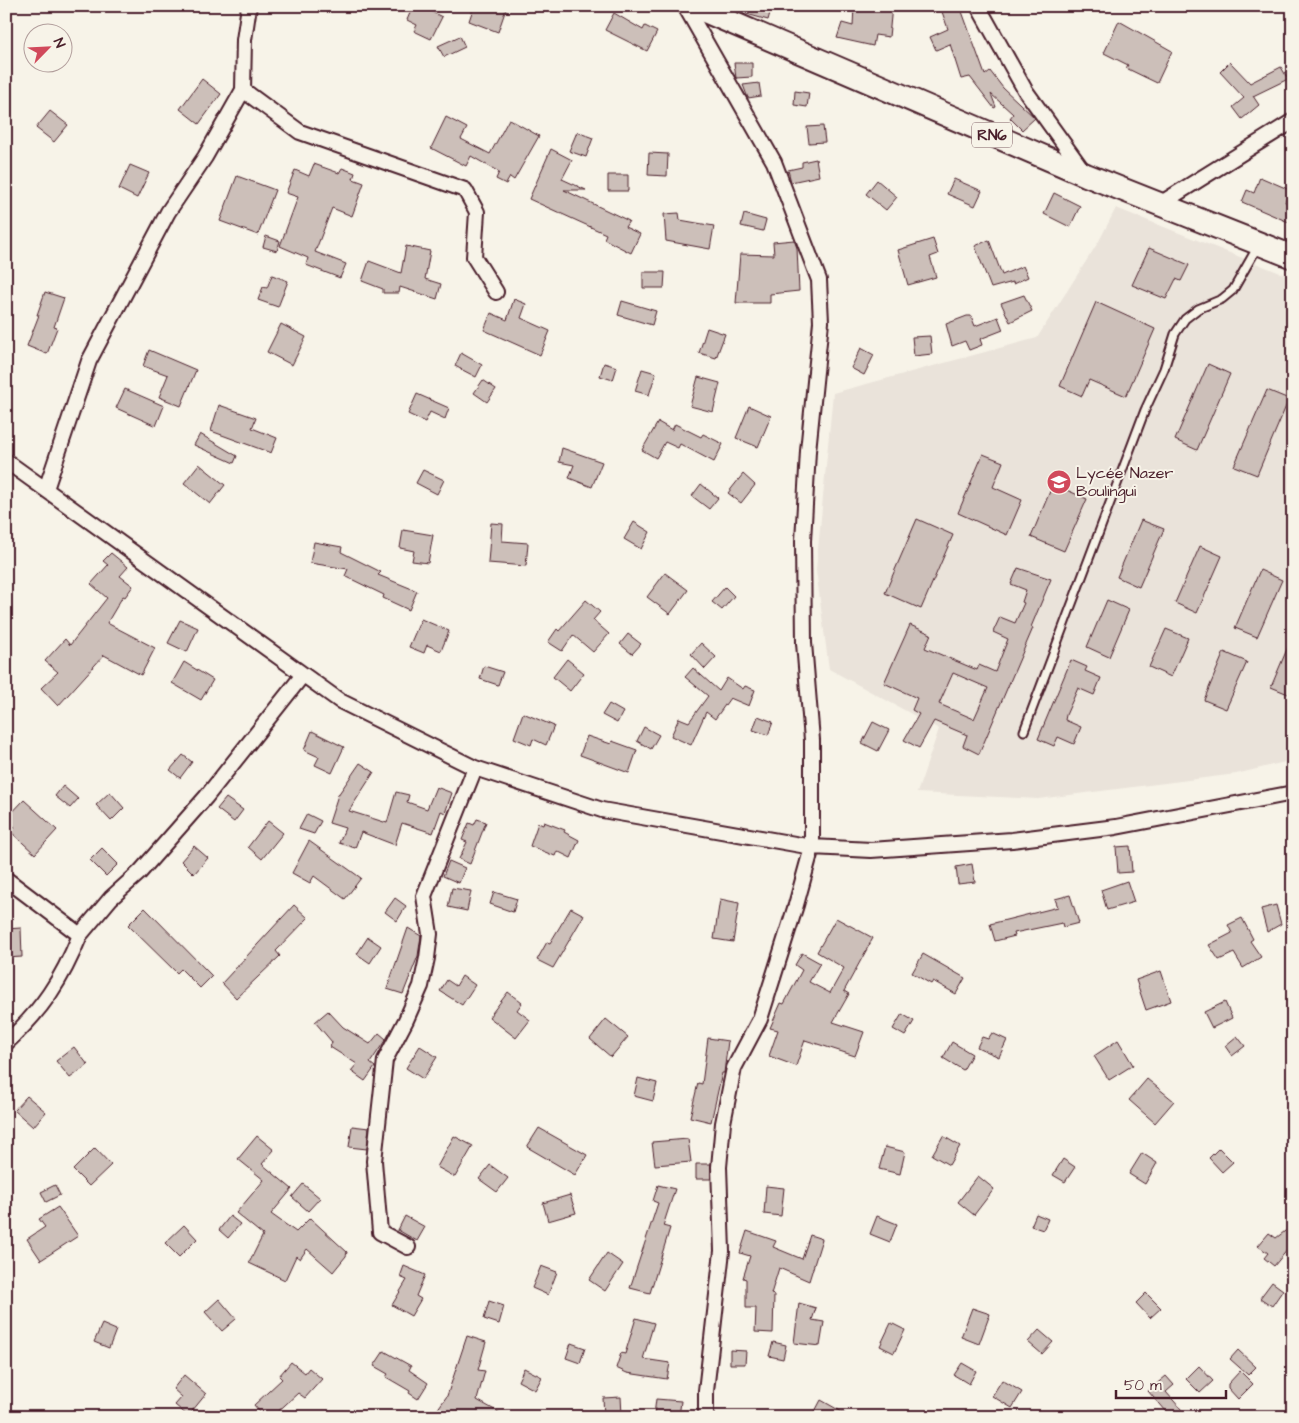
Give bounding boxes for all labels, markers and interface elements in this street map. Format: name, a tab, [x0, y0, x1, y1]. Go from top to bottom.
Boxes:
north arrow	[22, 22, 72, 72]
text: N	[48, 35, 70, 51]
road number: RN6	[972, 122, 1012, 148]
place label: Lycée Nazer Boulingui	[1076, 462, 1173, 503]
school or university icon: Lycée Nazer Boulingui	[1046, 469, 1072, 495]
scale bar	[1116, 1368, 1226, 1400]
text: 50 m	[1124, 1375, 1162, 1396]

